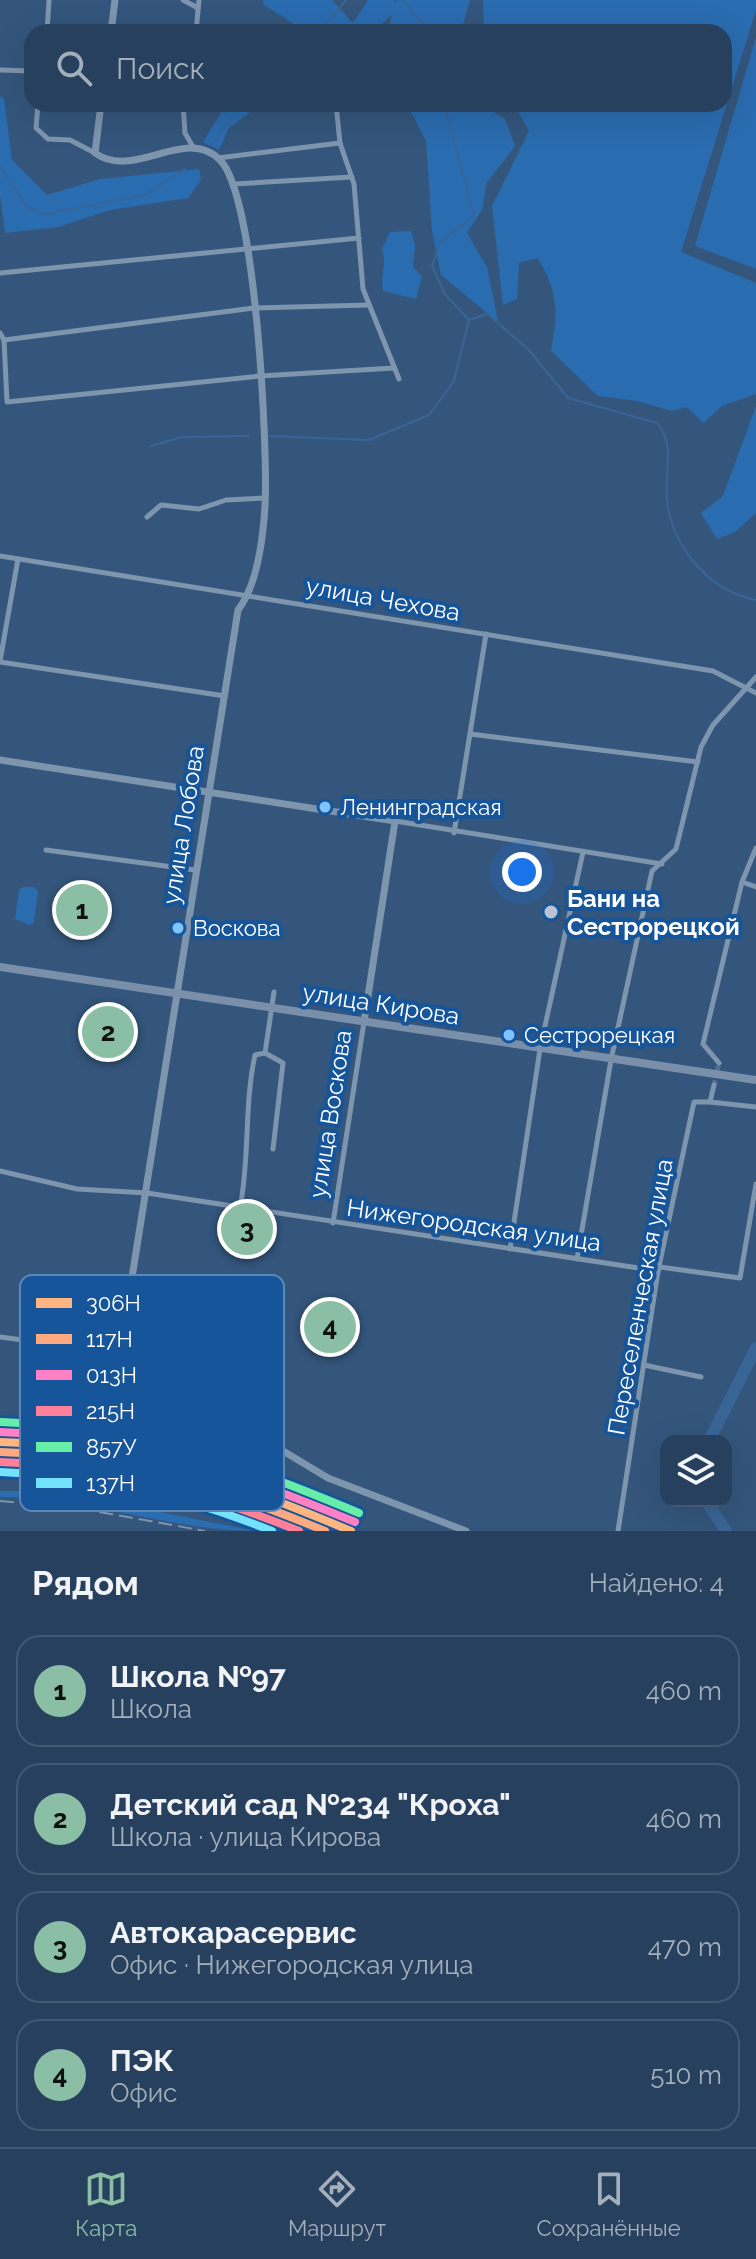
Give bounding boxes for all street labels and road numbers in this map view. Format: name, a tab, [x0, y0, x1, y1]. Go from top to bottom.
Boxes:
street label: улица Чехова	[304, 571, 462, 627]
street label: улица Лобова	[156, 743, 210, 907]
street label: улица Кирова	[300, 977, 462, 1031]
street label: улица Воскова	[302, 1028, 358, 1200]
street label: Переселенческая улица	[601, 1157, 679, 1437]
street label: Нижегородская улица	[345, 1193, 603, 1257]

